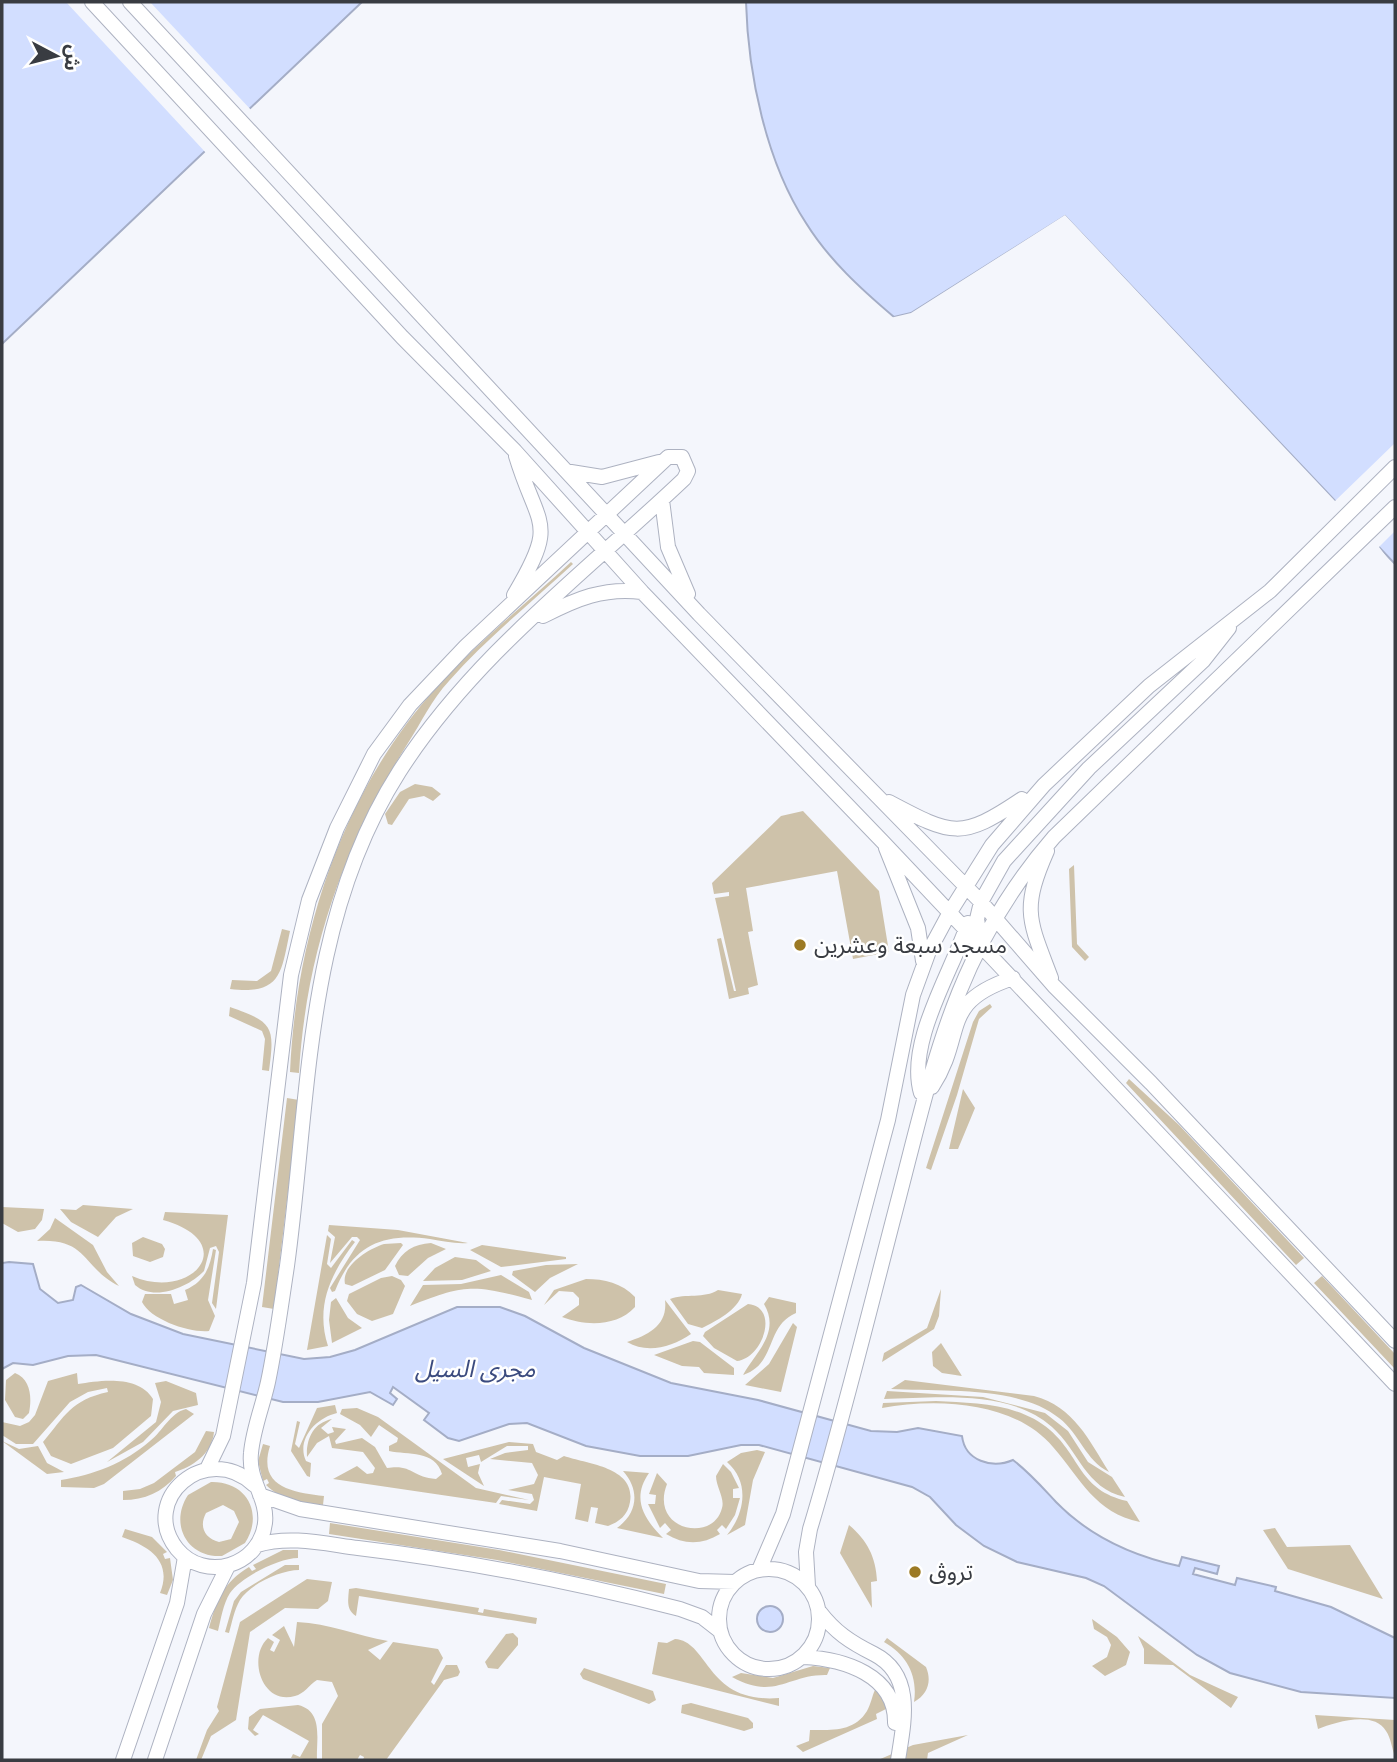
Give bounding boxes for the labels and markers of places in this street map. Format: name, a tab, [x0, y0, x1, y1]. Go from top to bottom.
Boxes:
place label: مسجد سبعة وعشرين	[814, 928, 1007, 960]
marker: مسجد سبعة وعشرين	[792, 937, 808, 953]
place label: تروڨ	[929, 1555, 973, 1587]
marker: تروڨ	[907, 1564, 923, 1580]

